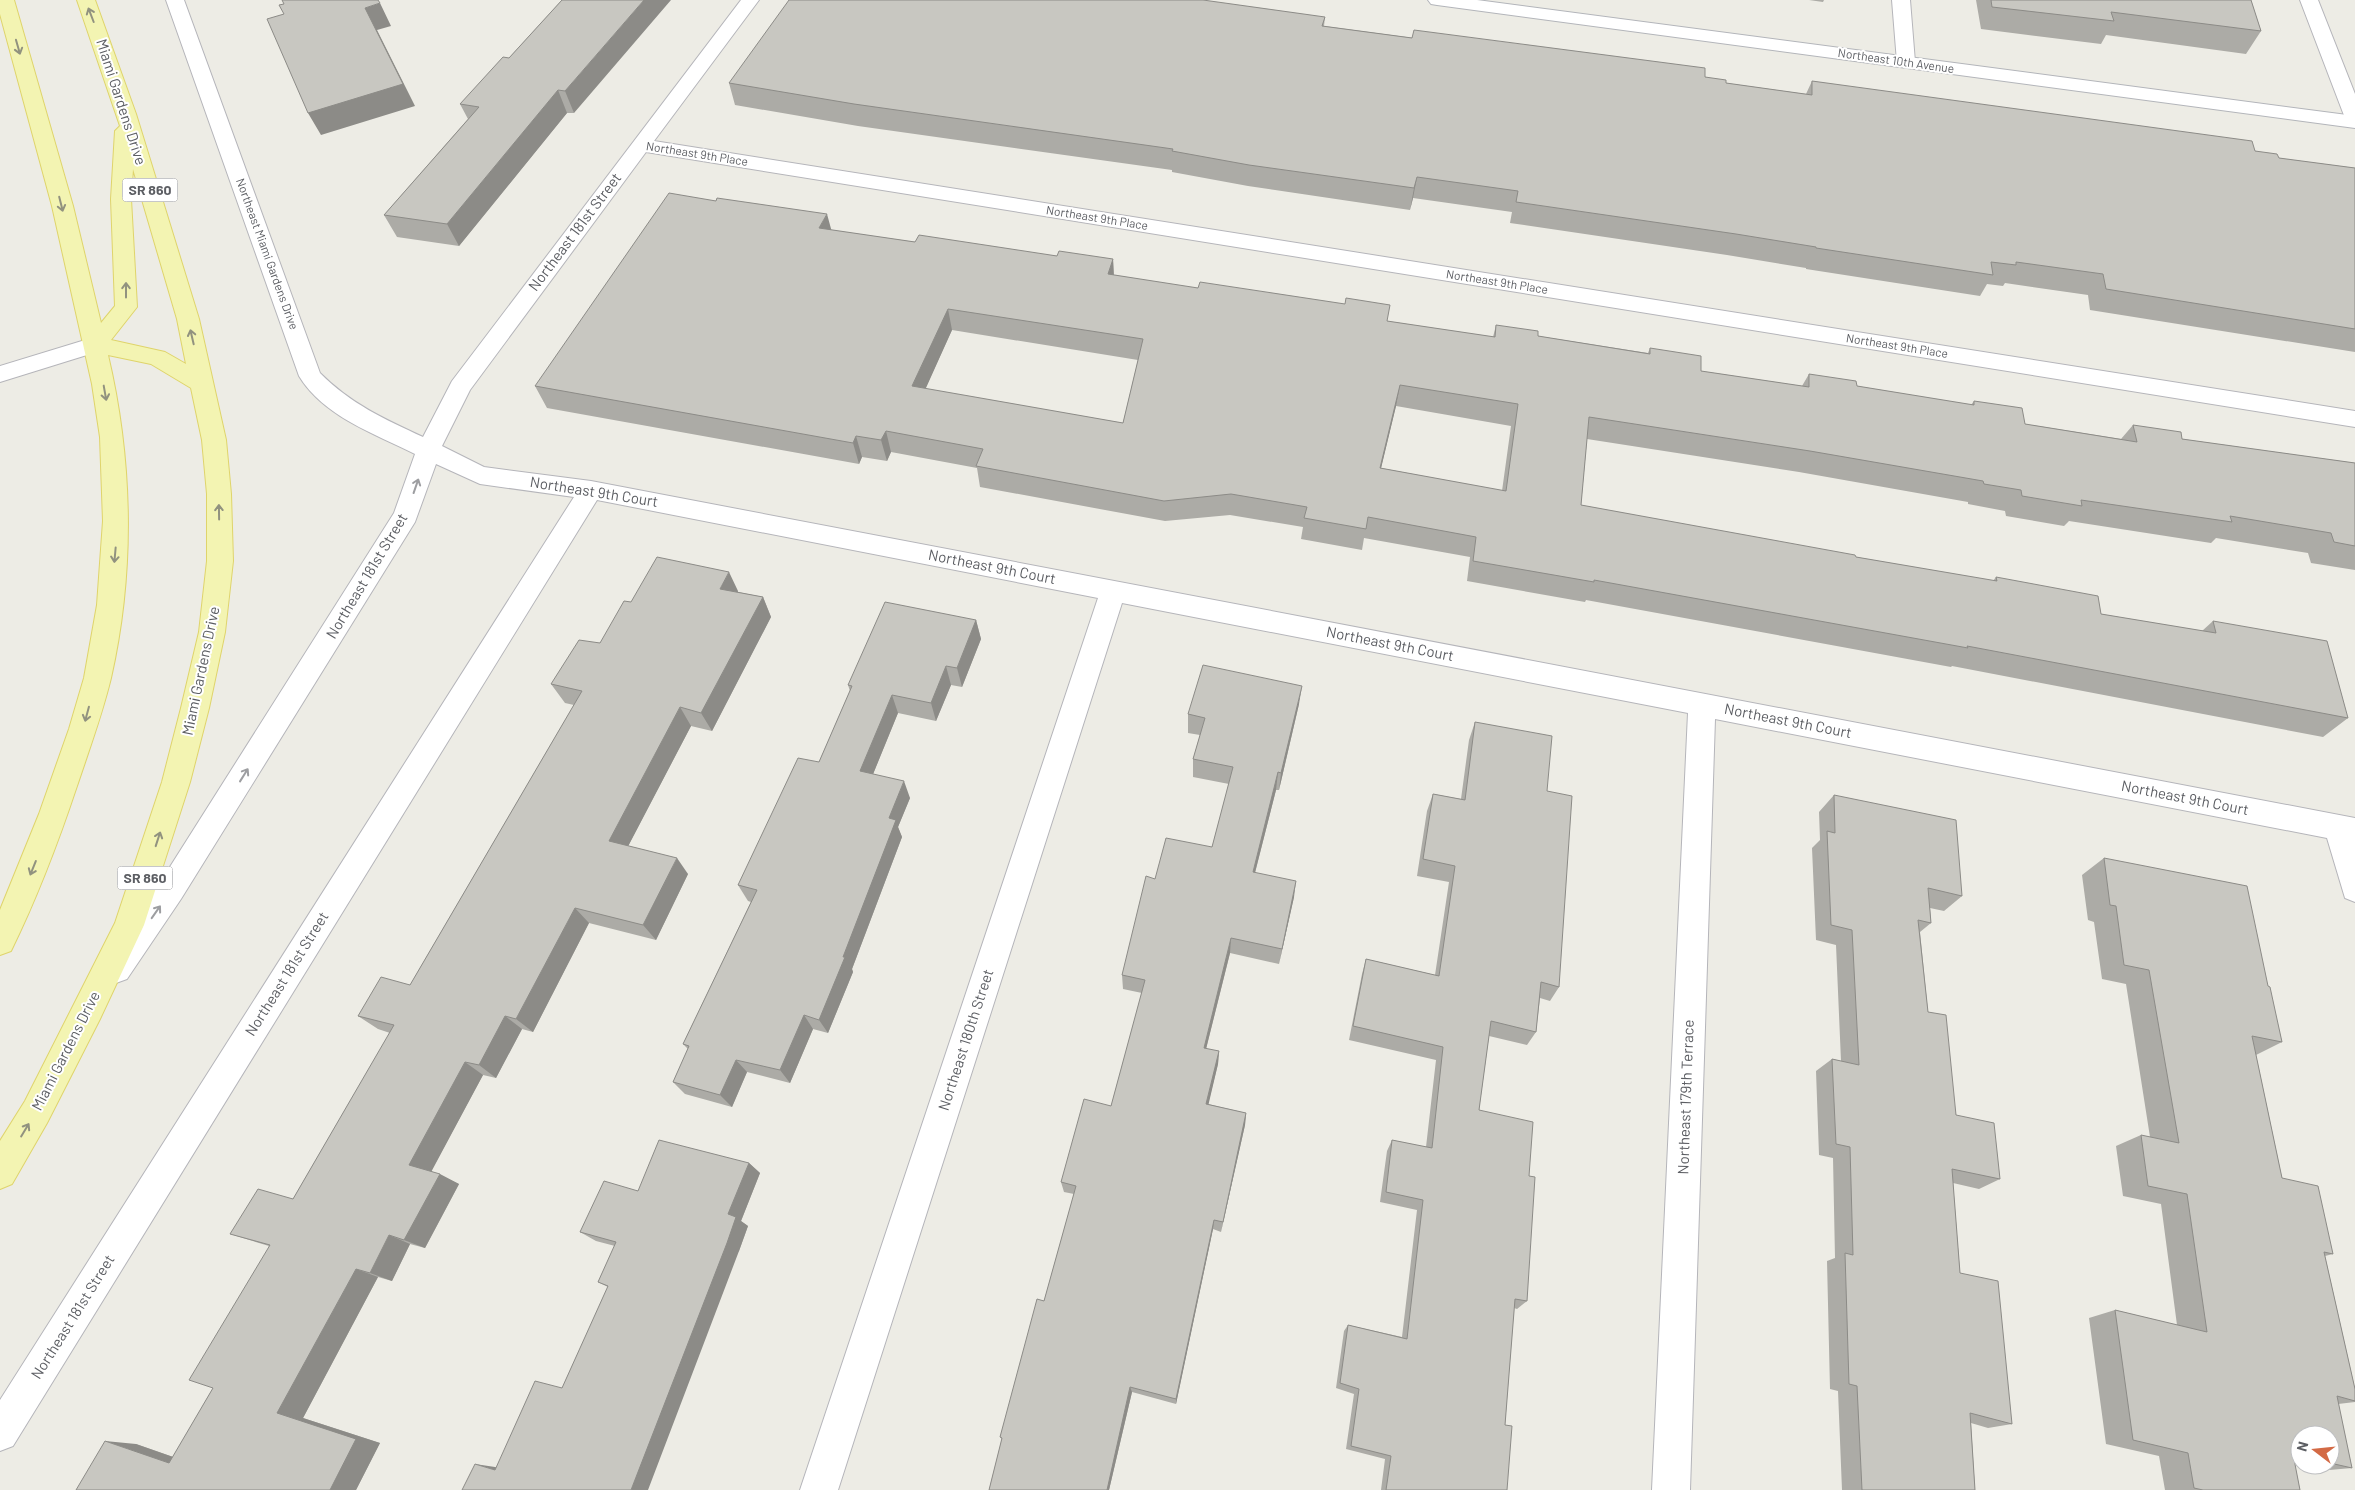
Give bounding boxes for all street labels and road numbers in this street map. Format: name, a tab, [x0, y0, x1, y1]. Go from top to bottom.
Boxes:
street label: Miami Gardens Drive	[93, 36, 151, 167]
street label: Northeast 10th Avenue	[1837, 45, 1955, 75]
street label: Northeast 9th Place	[645, 138, 749, 168]
street label: Northeast 181st Street	[524, 169, 624, 294]
street label: Northeast Miami Gardens Drive	[234, 176, 302, 331]
road number: SR 860	[122, 178, 178, 202]
street label: Northeast 9th Place	[1045, 202, 1149, 232]
street label: Northeast 9th Place	[1445, 266, 1549, 296]
street label: Northeast 9th Place	[1845, 330, 1949, 360]
street label: Northeast 9th Court	[529, 472, 660, 510]
street label: Northeast 181st Street	[322, 509, 411, 641]
street label: Northeast 9th Court	[927, 545, 1057, 587]
street label: Miami Gardens Drive	[178, 605, 222, 737]
street label: Northeast 9th Court	[1325, 622, 1455, 664]
street label: Northeast 9th Court	[1723, 699, 1853, 741]
street label: Northeast 9th Court	[2120, 776, 2250, 818]
road number: SR 860	[118, 866, 172, 890]
street label: Northeast 181st Street	[241, 908, 332, 1039]
street label: Northeast 180th Street	[934, 967, 996, 1113]
street label: Miami Gardens Drive	[27, 988, 103, 1113]
street label: Northeast 179th Terrace	[1673, 1019, 1697, 1175]
street label: Northeast 181st Street	[27, 1251, 118, 1382]

